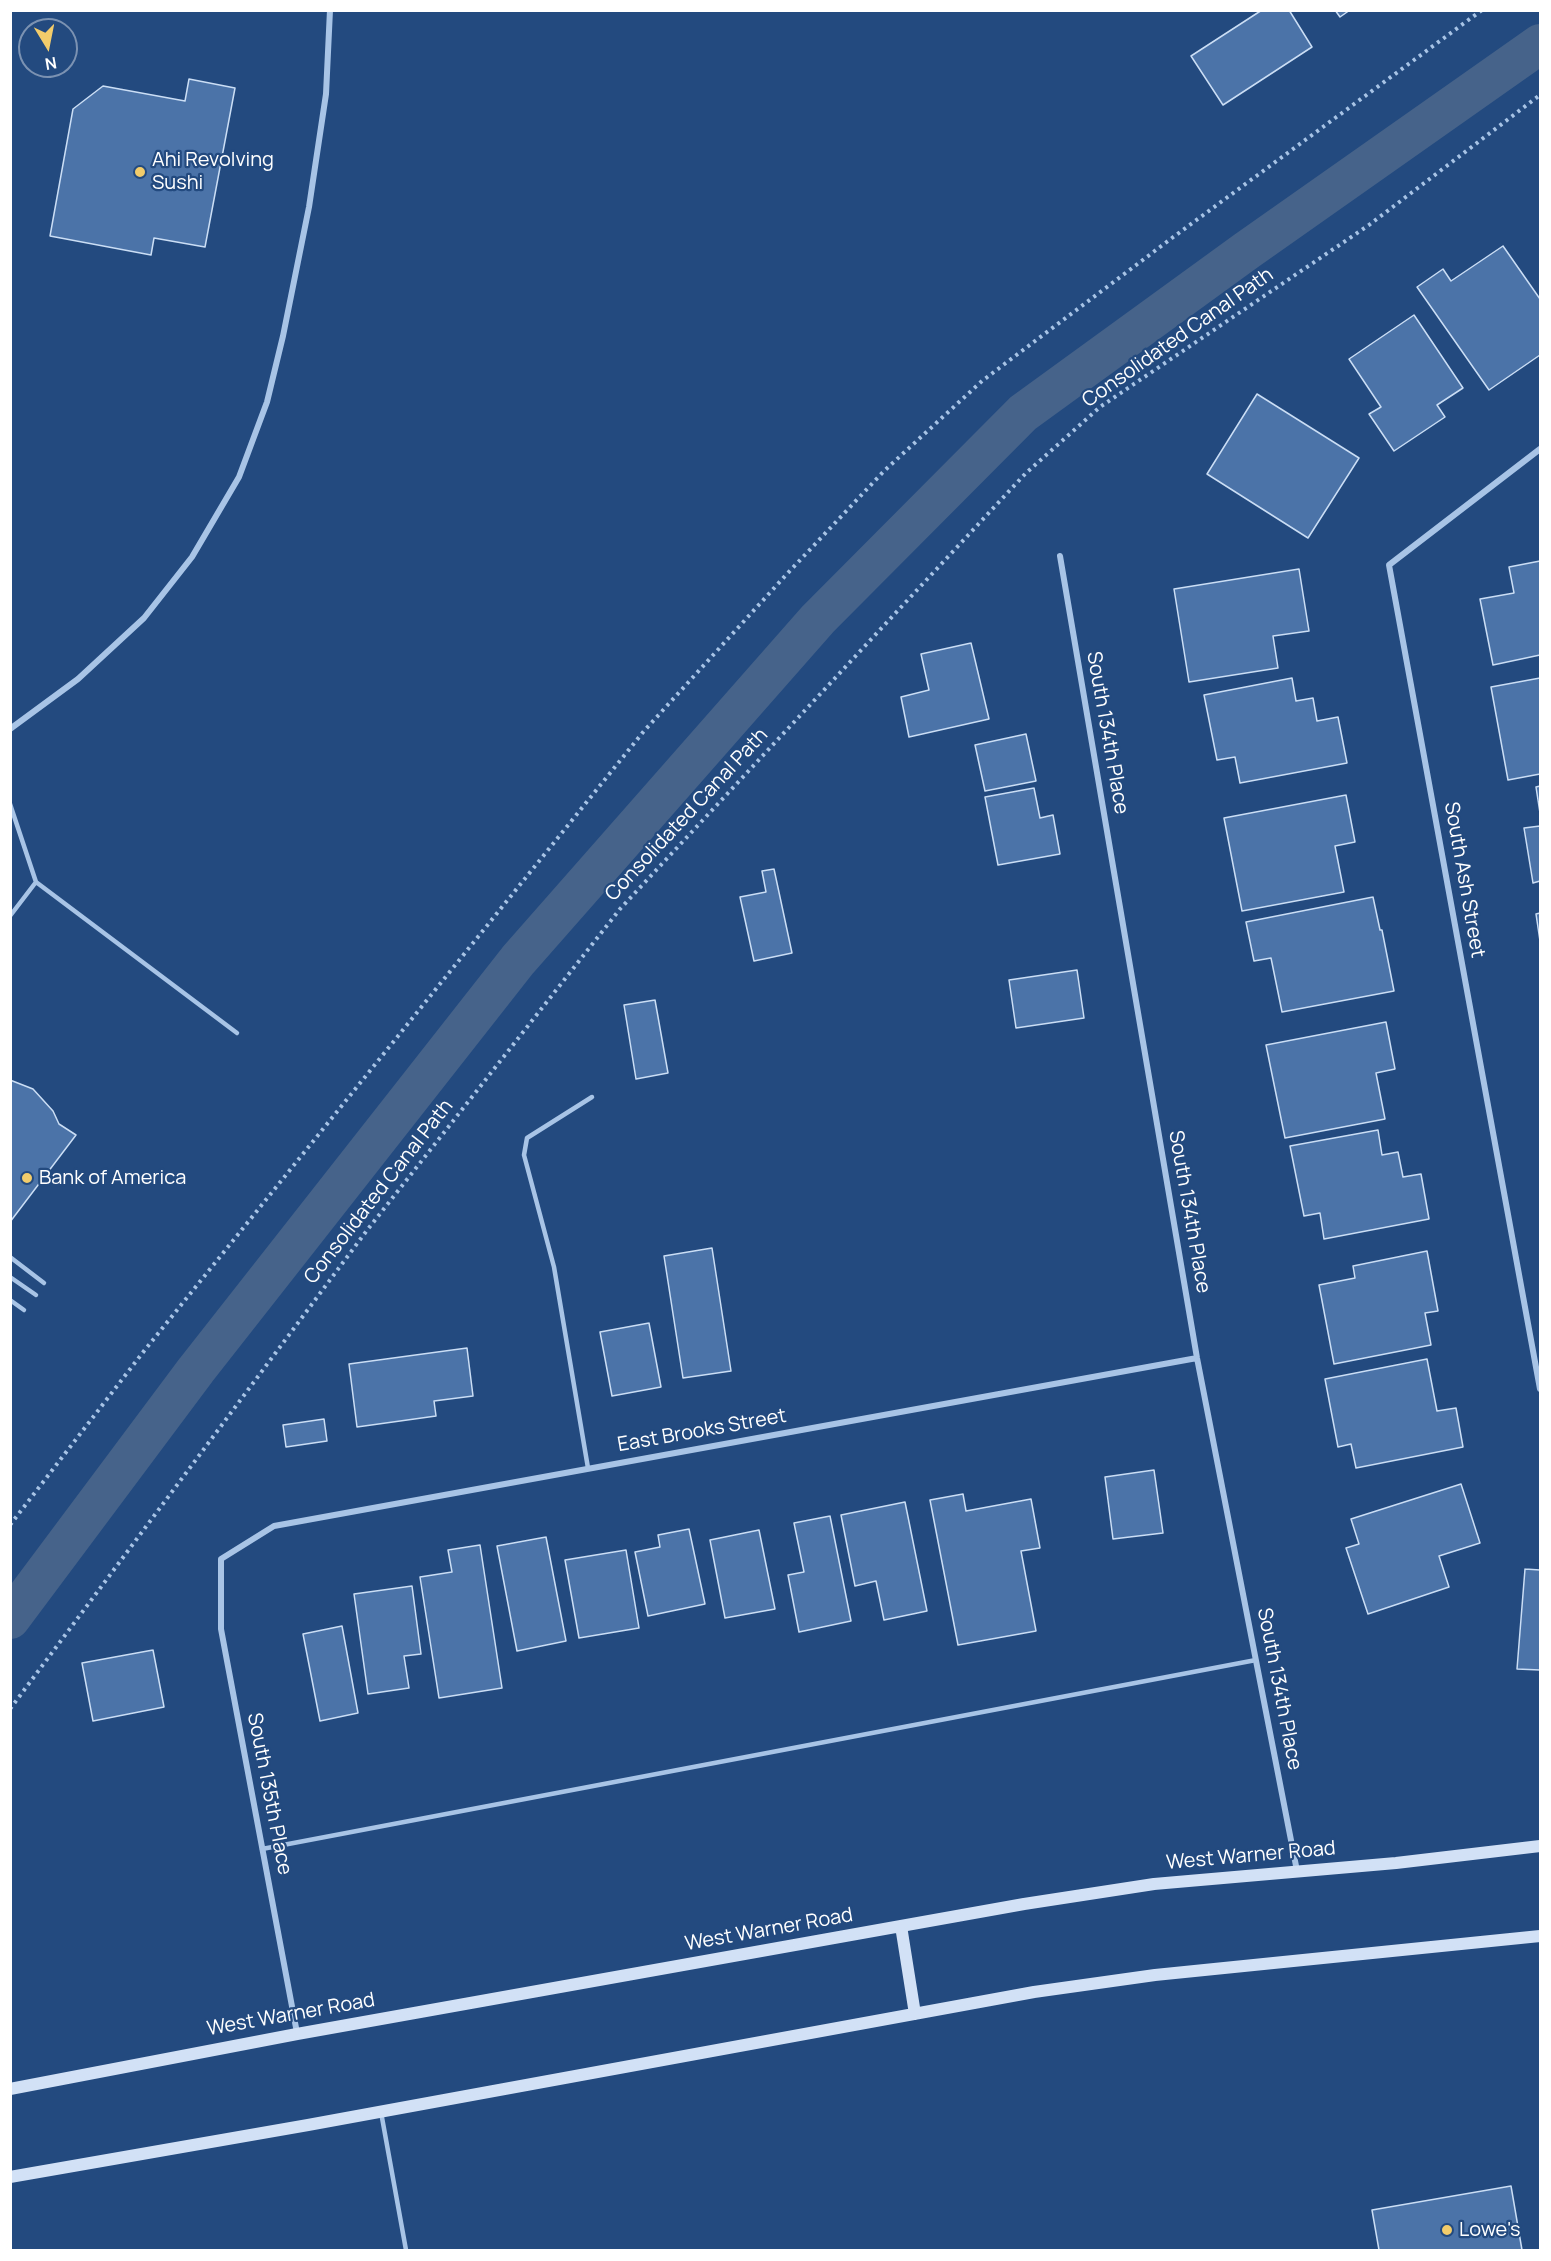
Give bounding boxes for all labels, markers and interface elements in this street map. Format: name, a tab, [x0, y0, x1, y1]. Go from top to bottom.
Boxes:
north arrow	[18, 18, 78, 78]
text: N	[43, 52, 58, 76]
place label: Ahi Revolving Sushi	[152, 148, 274, 195]
marker: Ahi Revolving Sushi	[133, 165, 147, 179]
street label: Consolidated Canal Path	[1078, 263, 1278, 413]
street label: South 134th Place	[1081, 650, 1133, 816]
street label: Consolidated Canal Path	[601, 724, 773, 906]
street label: South Ash Street	[1438, 800, 1490, 960]
street label: Consolidated Canal Path	[300, 1095, 458, 1289]
street label: South 134th Place	[1163, 1129, 1215, 1295]
place label: Bank of America	[39, 1166, 186, 1190]
marker: Bank of America	[20, 1171, 34, 1185]
street label: East Brooks Street	[616, 1404, 788, 1458]
street label: South 134th Place	[1251, 1606, 1307, 1772]
street label: South 135th Place	[242, 1711, 296, 1877]
street label: West Warner Road	[1165, 1837, 1337, 1875]
street label: West Warner Road	[683, 1903, 855, 1957]
street label: West Warner Road	[205, 1988, 377, 2042]
place label: Lowe's	[1459, 2218, 1520, 2242]
marker: Lowe's	[1440, 2223, 1454, 2237]

